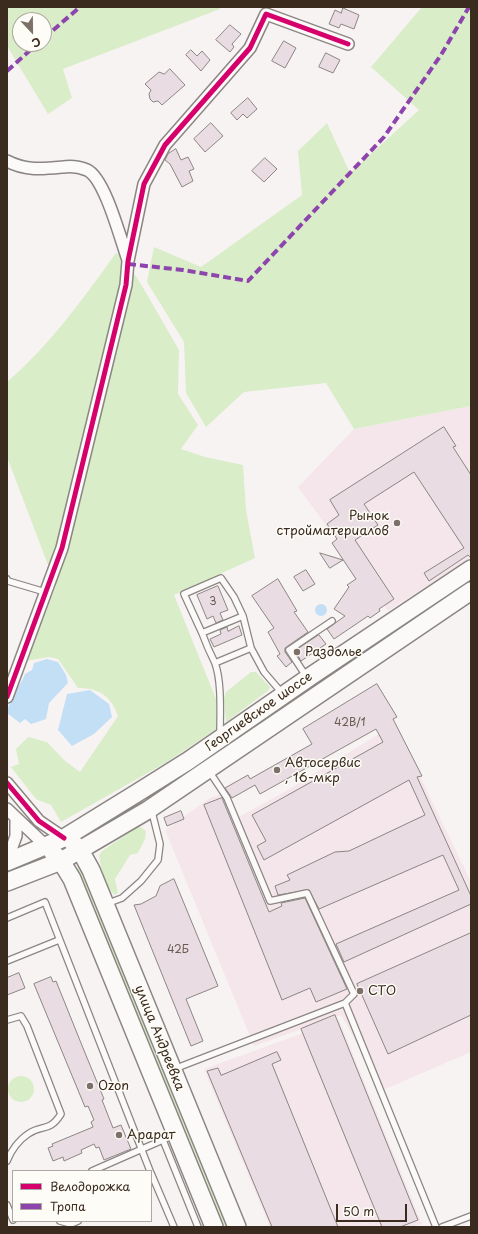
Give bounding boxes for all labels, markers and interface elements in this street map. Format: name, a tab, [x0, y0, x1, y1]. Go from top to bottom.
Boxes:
north arrow	[12, 12, 52, 52]
text: С	[29, 33, 43, 52]
place label: Рынок стройматериалов	[277, 508, 389, 539]
marker: Рынок стройматериалов	[392, 518, 402, 528]
house number: 3	[209, 595, 217, 609]
place label: Раздолье	[305, 644, 362, 660]
marker: Раздолье	[292, 647, 302, 657]
street label: Георгиевское шоссе	[202, 669, 316, 755]
house number: 42В/1	[334, 716, 366, 730]
place label: Автосервис , 16-мкр	[285, 755, 361, 786]
marker: Автосервис , 16-мкр	[272, 765, 282, 775]
house number: 42Б	[167, 943, 189, 957]
street label: улица Андреевка	[131, 983, 187, 1093]
place label: СТО	[368, 983, 396, 999]
marker: СТО	[355, 986, 365, 996]
place label: Ozon	[98, 1078, 129, 1094]
marker: Ozon	[85, 1081, 95, 1091]
place label: Арарат	[127, 1127, 175, 1143]
marker: Арарат	[114, 1130, 124, 1140]
legend	[12, 1170, 152, 1222]
text: Велодорожка	[50, 1177, 130, 1195]
scale bar	[338, 1196, 409, 1222]
text: Тропа	[50, 1197, 86, 1215]
text: 50 m	[343, 1202, 374, 1220]

